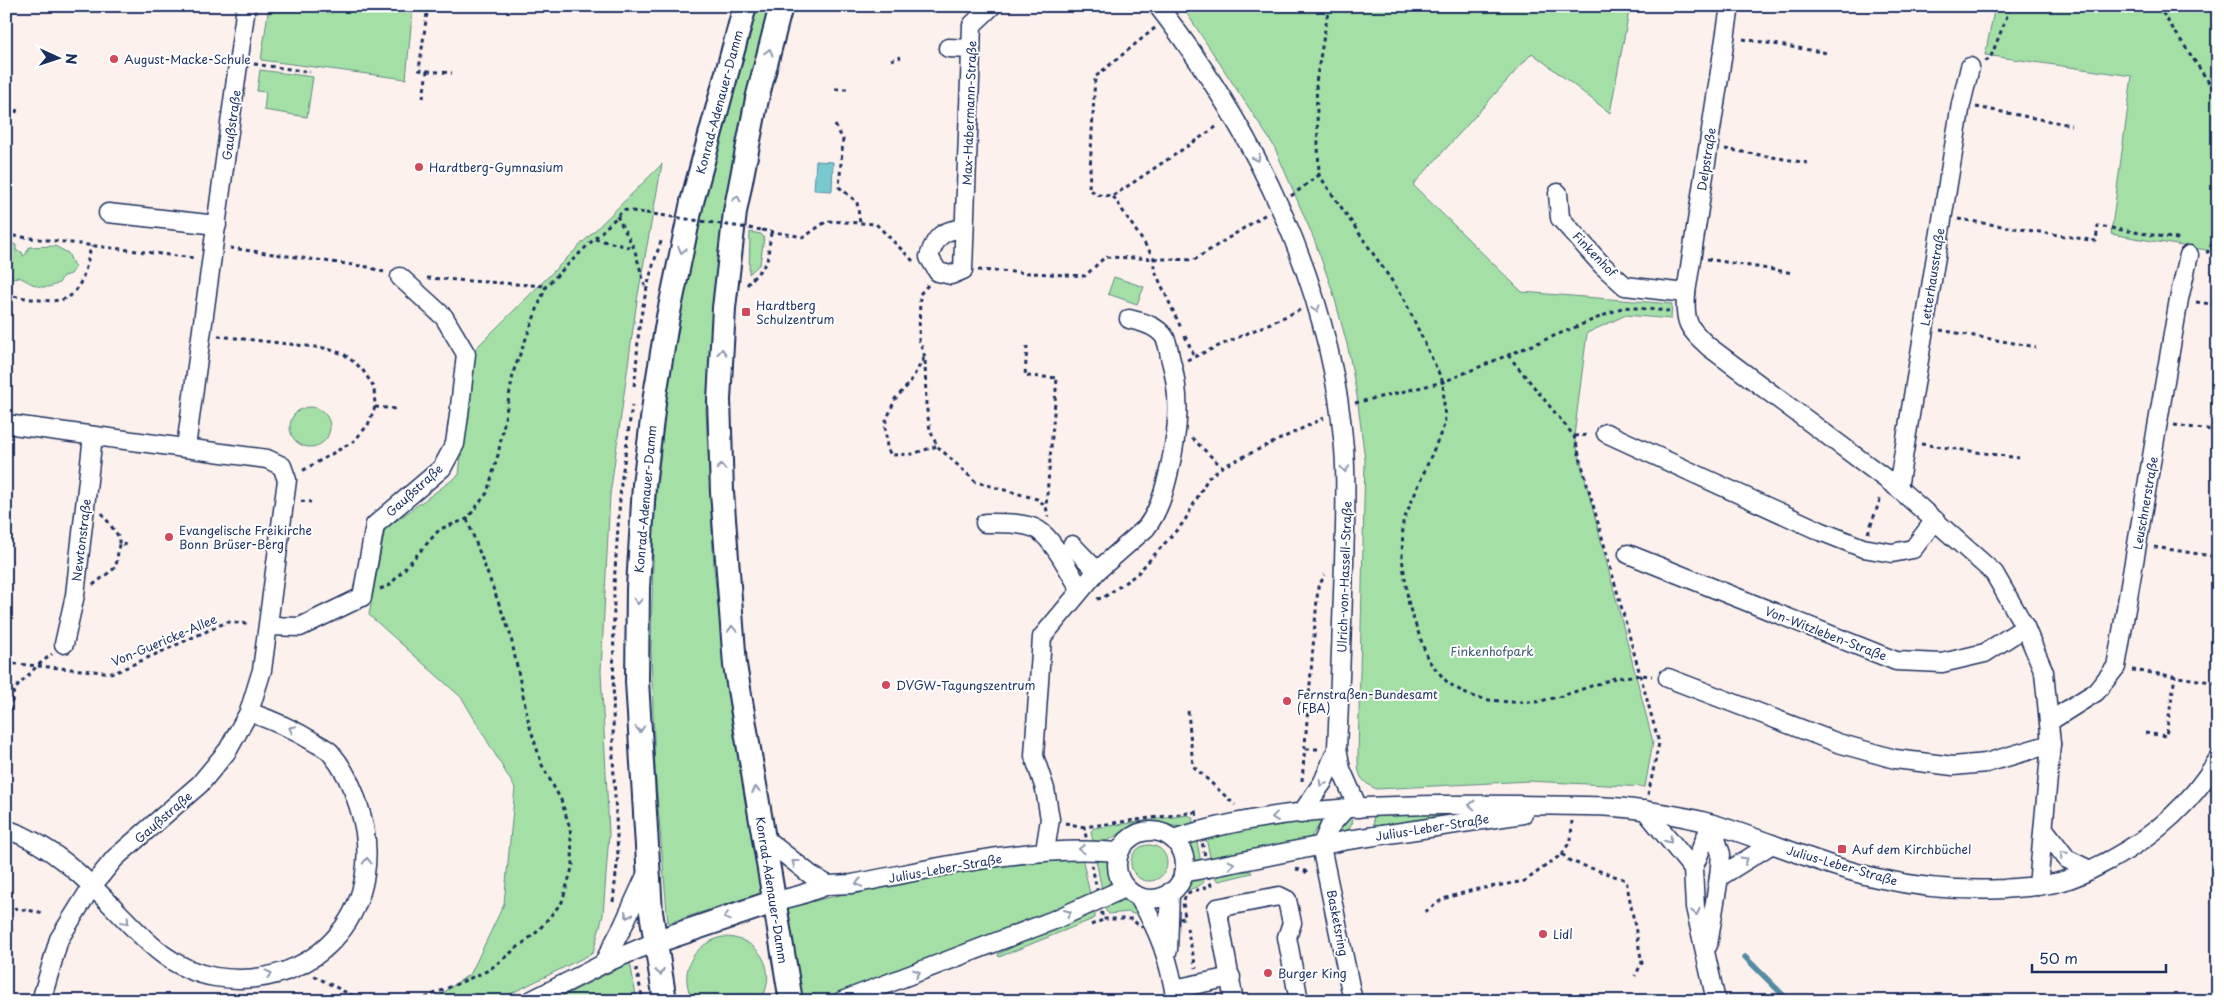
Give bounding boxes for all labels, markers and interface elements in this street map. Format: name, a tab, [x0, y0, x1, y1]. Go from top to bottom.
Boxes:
street label: Konrad-Adenauer-Damm	[691, 28, 747, 176]
north arrow	[32, 32, 82, 82]
street label: Max-Habermann-Straße	[957, 40, 981, 186]
one-way arrow	[763, 48, 774, 57]
place label: August-Macke-Schule	[124, 50, 251, 68]
text: N	[61, 53, 82, 65]
marker: August-Macke-Schule	[108, 53, 120, 65]
street label: Gaußstraße	[217, 89, 245, 161]
street label: Delpstraße	[1692, 126, 1720, 192]
one-way arrow	[1251, 153, 1261, 162]
place label: Hardtberg-Gymnasium	[429, 158, 564, 176]
marker: Hardtberg-Gymnasium	[413, 161, 425, 173]
one-way arrow	[732, 195, 742, 204]
street label: Finkenhof	[1569, 227, 1622, 282]
street label: Letterhausstraße	[1915, 227, 1949, 327]
one-way arrow	[677, 245, 688, 254]
place label: Hardtberg Schulzentrum	[756, 296, 835, 328]
one-way arrow	[1310, 305, 1321, 314]
marker: Hardtberg Schulzentrum	[740, 306, 752, 318]
one-way arrow	[716, 347, 727, 355]
street label: Konrad-Adenauer-Damm	[630, 424, 660, 574]
street label: Leuschnerstraße	[2128, 455, 2162, 551]
street label: Gaußstraße	[382, 460, 446, 520]
one-way arrow	[716, 463, 727, 471]
one-way arrow	[1339, 465, 1350, 473]
street label: Newtonstraße	[67, 498, 95, 582]
street label: Ulrich-von-Hassell-Straße	[1332, 501, 1356, 653]
place label: Evangelische Freikirche Bonn Brüser-Berg	[179, 521, 312, 553]
marker: Evangelische Freikirche Bonn Brüser-Berg	[163, 531, 175, 543]
one-way arrow	[633, 597, 643, 605]
street label: Von-Witzleben-Straße	[1763, 601, 1889, 665]
street label: Von-Guericke-Allee	[109, 609, 220, 670]
one-way arrow	[727, 625, 738, 633]
park label: Finkenhofpark	[1450, 642, 1534, 660]
place label: DVGW-Tagungszentrum	[896, 676, 1036, 694]
marker: DVGW-Tagungszentrum	[880, 679, 892, 691]
place label: Fernstraßen-Bundesamt (FBA)	[1297, 685, 1438, 717]
marker: Fernstraßen-Bundesamt (FBA)	[1281, 695, 1293, 707]
one-way arrow	[288, 725, 297, 735]
one-way arrow	[634, 726, 645, 734]
one-way arrow	[1318, 777, 1328, 786]
one-way arrow	[751, 786, 761, 794]
street label: Gaußstraße	[130, 787, 196, 847]
one-way arrow	[1468, 799, 1476, 810]
street label: Julius-Leber-Straße	[1374, 809, 1490, 845]
one-way arrow	[1271, 811, 1279, 822]
street label: Konrad-Adenauer-Damm	[751, 815, 793, 965]
one-way arrow	[1663, 834, 1672, 843]
place label: Auf dem Kirchbüchel	[1852, 840, 1971, 858]
street label: Julius-Leber-Straße	[1784, 841, 1900, 889]
marker: Auf dem Kirchbüchel	[1836, 843, 1848, 855]
one-way arrow	[1078, 844, 1086, 855]
street label: Julius-Leber-Straße	[887, 849, 1003, 887]
one-way arrow	[2060, 850, 2069, 859]
one-way arrow	[362, 856, 372, 864]
one-way arrow	[1739, 856, 1748, 866]
one-way arrow	[1227, 859, 1236, 869]
one-way arrow	[792, 860, 801, 868]
one-way arrow	[855, 877, 864, 887]
street label: Basketsring	[1323, 888, 1353, 958]
one-way arrow	[1691, 907, 1701, 916]
one-way arrow	[1063, 909, 1072, 920]
one-way arrow	[623, 910, 634, 919]
one-way arrow	[723, 911, 731, 921]
one-way arrow	[120, 916, 129, 925]
place label: Lidl	[1553, 925, 1573, 943]
marker: Lidl	[1537, 928, 1549, 940]
scale bar	[2032, 942, 2165, 974]
text: 50 m	[2039, 946, 2078, 969]
place label: Burger King	[1278, 964, 1347, 982]
one-way arrow	[655, 967, 665, 976]
marker: Burger King	[1262, 967, 1274, 979]
one-way arrow	[912, 969, 921, 980]
one-way arrow	[265, 970, 273, 980]

